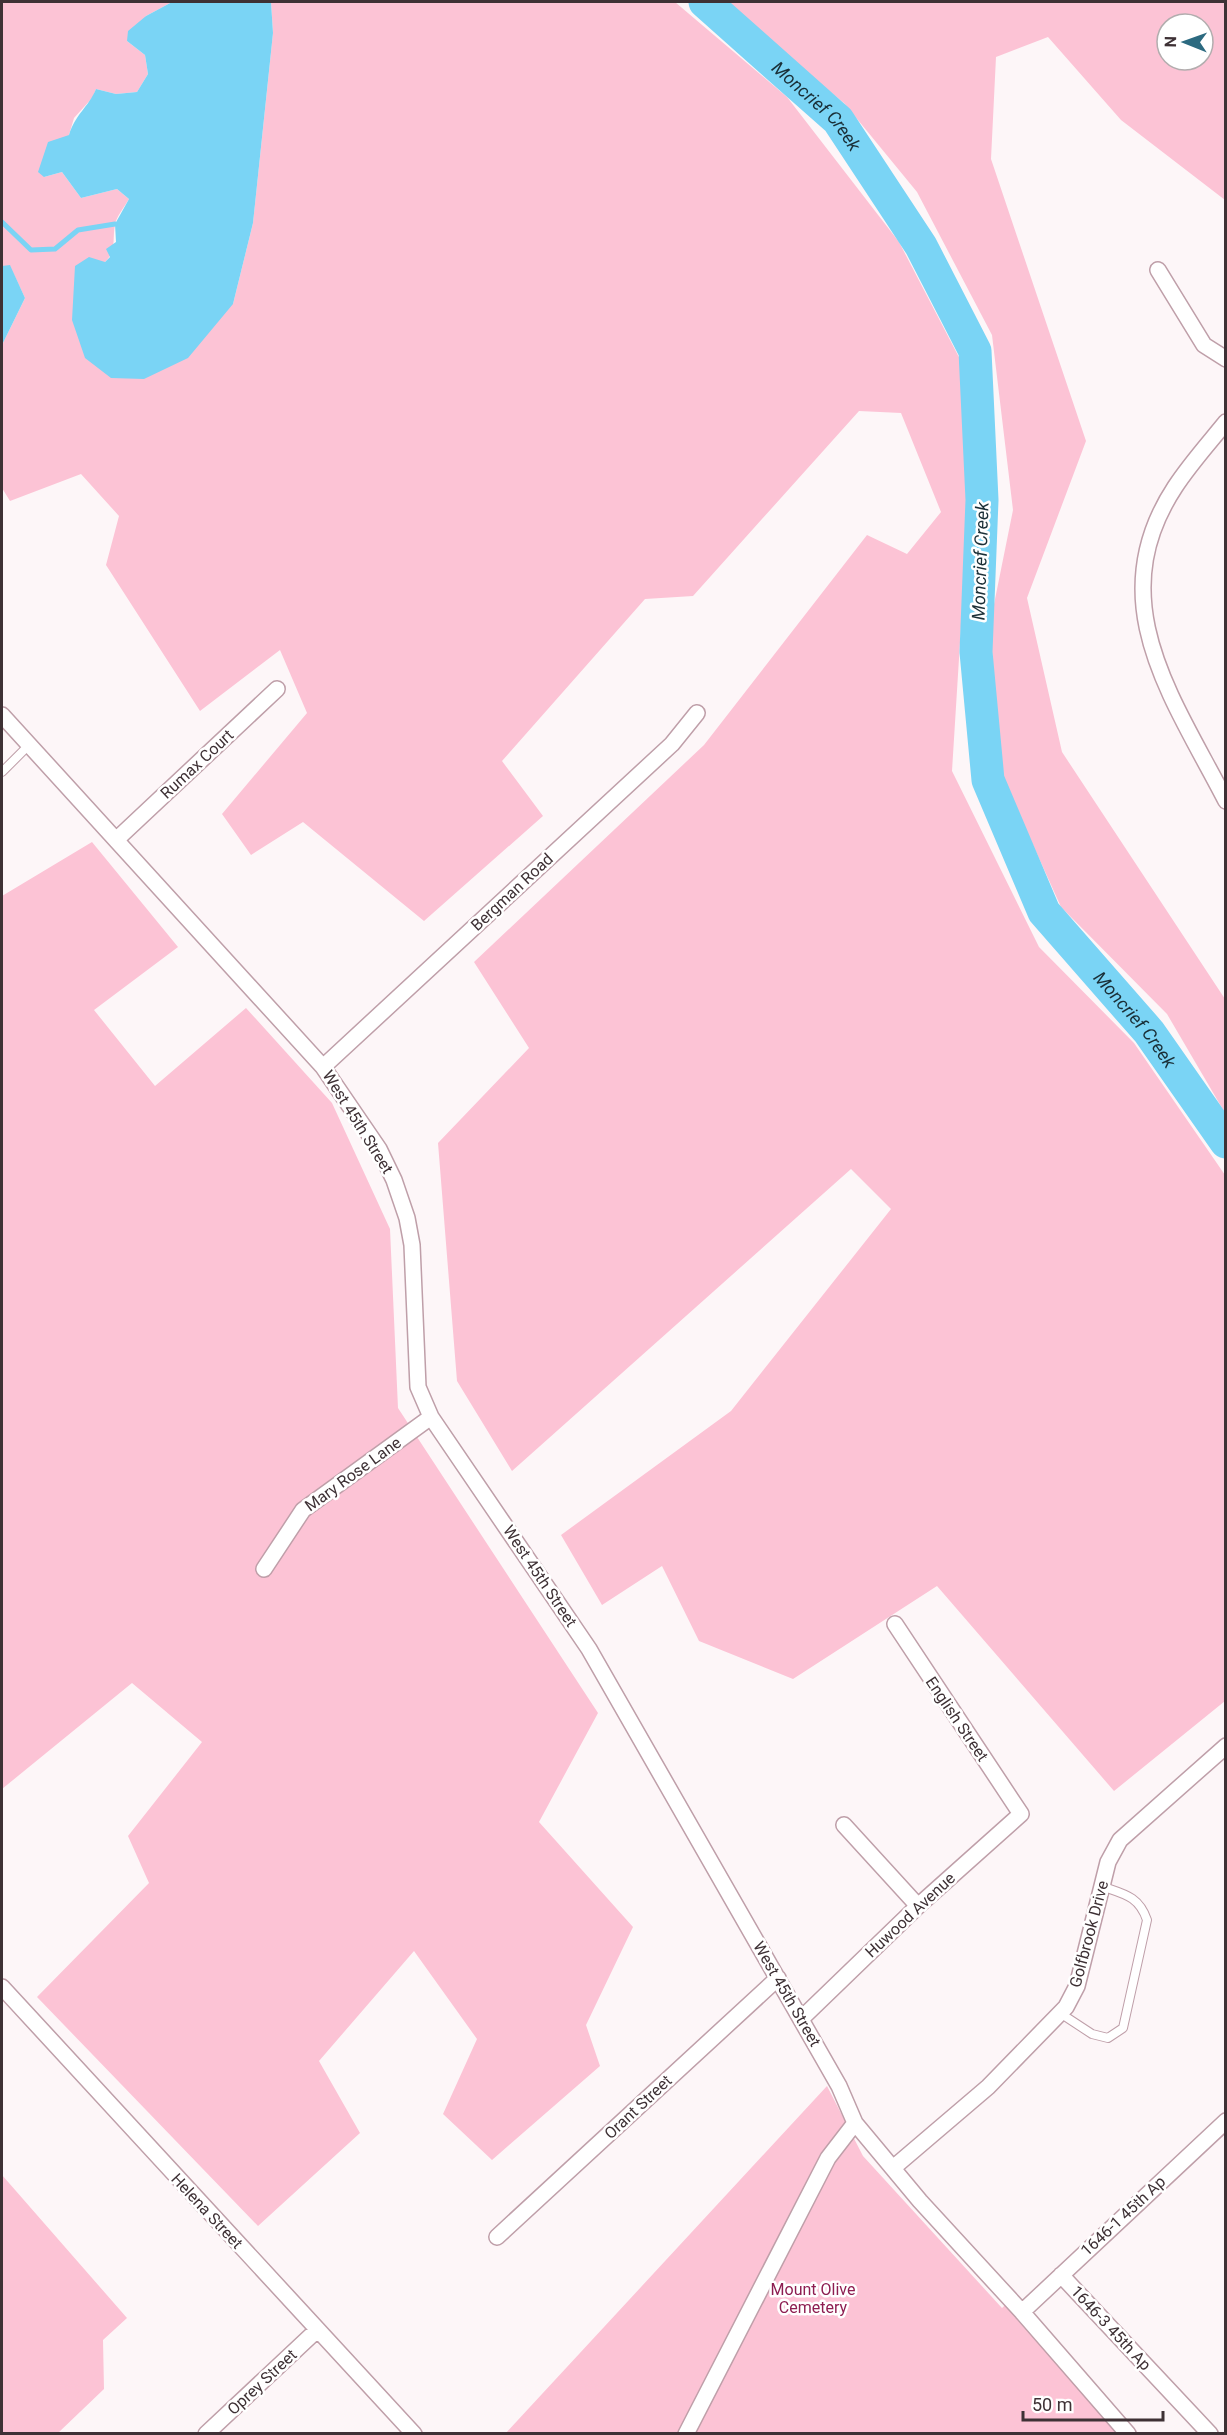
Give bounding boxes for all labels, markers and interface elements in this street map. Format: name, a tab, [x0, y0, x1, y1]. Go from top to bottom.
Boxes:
north arrow	[1155, 12, 1215, 72]
text: N	[1161, 36, 1180, 48]
water label: Moncrief Creek	[768, 56, 866, 155]
water label: Moncrief Creek	[967, 500, 993, 621]
street label: Rumax Court	[157, 725, 237, 803]
street label: Bergman Road	[467, 849, 557, 935]
water label: Moncrief Creek	[1090, 967, 1182, 1072]
street label: West 45th Street	[319, 1067, 397, 1177]
street label: Mary Rose Lane	[301, 1433, 405, 1515]
street label: West 45th Street	[499, 1522, 581, 1630]
street label: English Street	[922, 1673, 992, 1765]
street label: Huwood Avenue	[861, 1869, 959, 1961]
street label: Golfbrook Drive	[1066, 1878, 1112, 1990]
street label: West 45th Street	[749, 1938, 825, 2050]
street label: Orant Street	[600, 2071, 676, 2143]
street label: Helena Street	[167, 2169, 247, 2253]
street label: 1646-1 45th Ap	[1077, 2172, 1169, 2260]
park label: Mount Olive Cemetery	[771, 2280, 855, 2317]
street label: 1646-3 45th Ap	[1067, 2282, 1155, 2374]
street label: Oprey Street	[224, 2345, 300, 2419]
scale bar	[1023, 2384, 1162, 2422]
text: 50 m	[1032, 2394, 1072, 2415]

